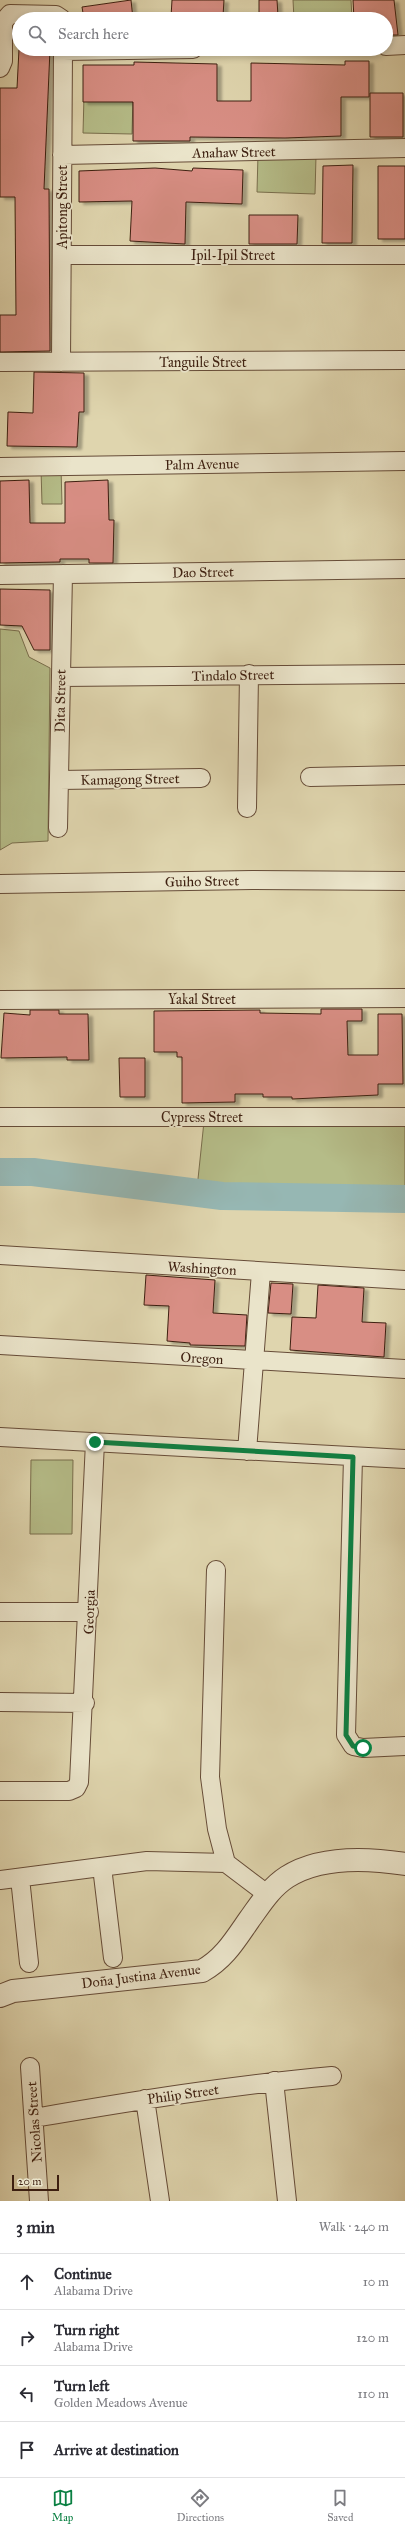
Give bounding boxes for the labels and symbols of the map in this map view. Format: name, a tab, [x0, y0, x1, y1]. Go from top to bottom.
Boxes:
street label: Anahaw Street	[191, 143, 276, 162]
street label: Apitong Street	[54, 165, 71, 250]
street label: Ipil-Ipil Street	[191, 247, 275, 264]
street label: Tanguile Street	[159, 354, 247, 371]
street label: Palm Avenue	[165, 455, 239, 474]
street label: Dao Street	[172, 563, 234, 582]
street label: Tindalo Street	[192, 666, 275, 685]
street label: Dita Street	[51, 669, 70, 733]
street label: Kamagong Street	[80, 770, 180, 789]
street label: Guiho Street	[165, 872, 239, 891]
street label: Yakal Street	[168, 991, 236, 1008]
street label: Cypress Street	[161, 1109, 243, 1126]
street label: Washington	[167, 1258, 237, 1279]
street label: Oregon	[180, 1349, 224, 1368]
route end	[86, 1433, 104, 1451]
street label: Georgia	[80, 1589, 99, 1635]
route start	[354, 1739, 372, 1757]
street label: Doña Justina Avenue	[80, 1961, 202, 1993]
street label: Nicolas Street	[23, 2081, 46, 2163]
street label: Philip Street	[146, 2081, 220, 2108]
scale bar	[12, 2173, 59, 2192]

